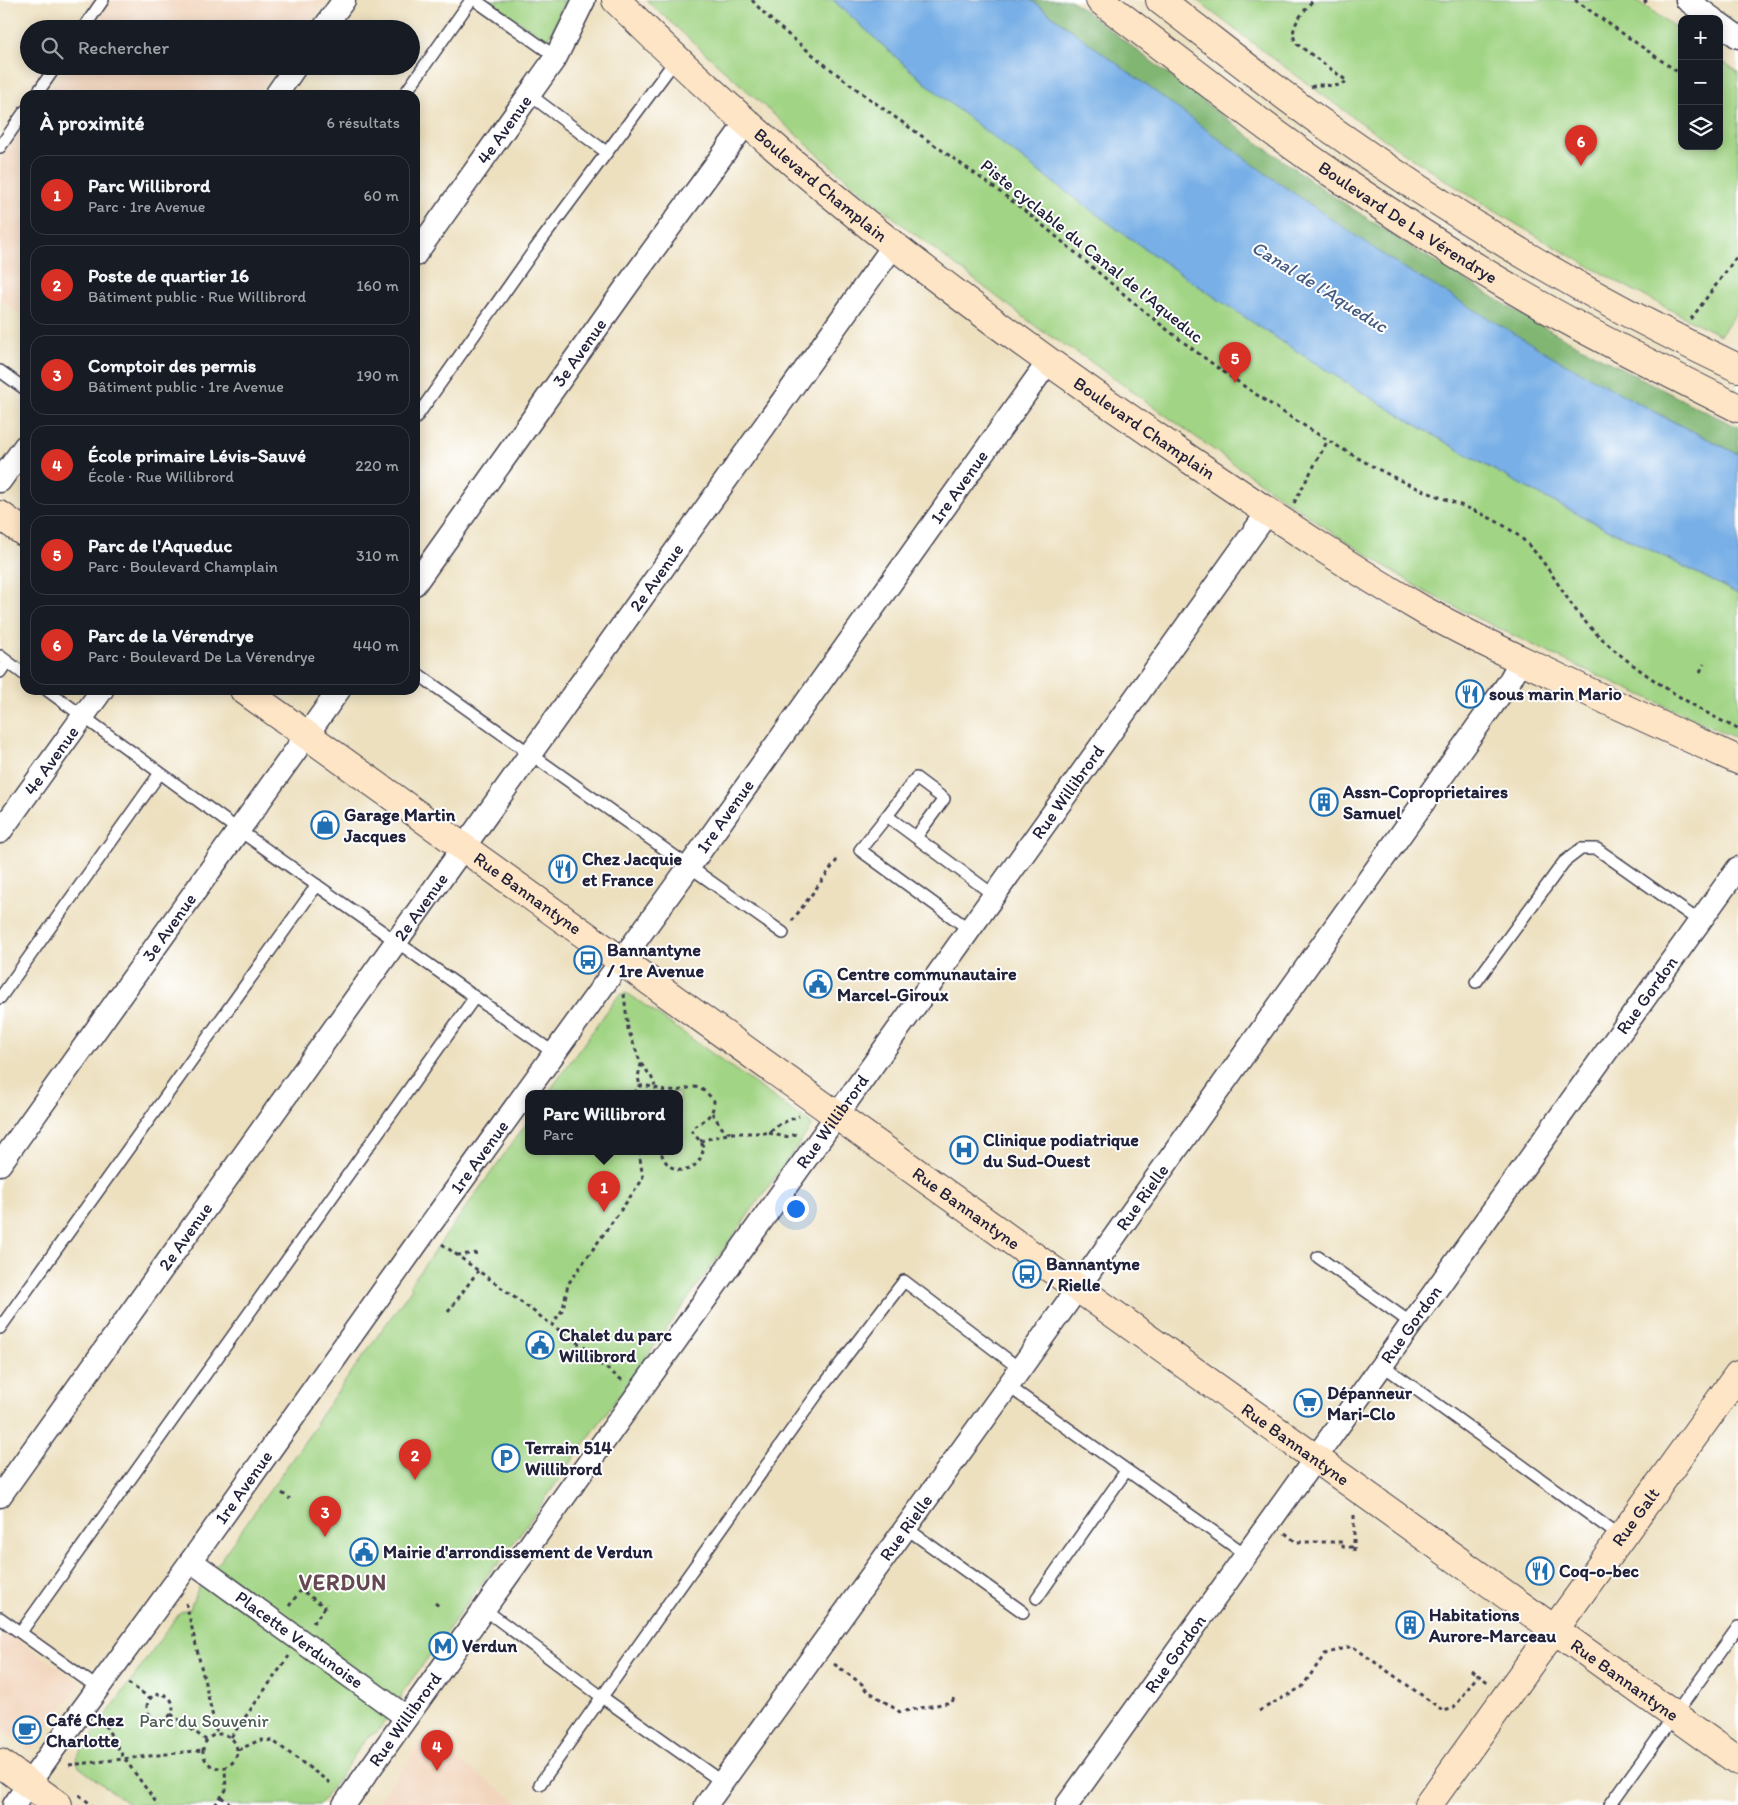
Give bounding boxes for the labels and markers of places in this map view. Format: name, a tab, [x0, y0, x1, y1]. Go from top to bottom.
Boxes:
pin: 6	[1565, 125, 1597, 166]
pin: 5	[1219, 342, 1251, 383]
restaurant icon: sous marin Mario	[1455, 679, 1485, 709]
place label: sous marin Mario	[1489, 683, 1622, 705]
place label: Assn-Coproprietaires Samuel	[1342, 781, 1508, 824]
building icon: Assn-Coproprietaires Samuel	[1309, 787, 1339, 817]
place label: Garage Martin Jacques	[343, 804, 456, 847]
shop icon: Garage Martin Jacques	[310, 810, 340, 840]
place label: Chez Jacquie et France	[582, 848, 683, 891]
restaurant icon: Chez Jacquie et France	[548, 854, 578, 884]
place label: Bannantyne / 1re Avenue	[606, 939, 704, 982]
bus stop icon: Bannantyne / 1re Avenue	[573, 945, 603, 975]
place label: Centre communautaire Marcel-Giroux	[837, 963, 1017, 1006]
public building icon: Centre communautaire Marcel-Giroux	[803, 969, 833, 999]
place label: Clinique podiatrique du Sud-Ouest	[983, 1129, 1139, 1172]
hospital icon: Clinique podiatrique du Sud-Ouest	[949, 1135, 979, 1165]
pin: 1	[588, 1171, 620, 1212]
place label: Bannantyne / Rielle	[1045, 1253, 1140, 1296]
bus stop icon: Bannantyne / Rielle	[1012, 1259, 1042, 1289]
place label: Chalet du parc Willibrord	[559, 1324, 672, 1367]
public building icon: Chalet du parc Willibrord	[525, 1330, 555, 1360]
place label: Dépanneur Mari-Clo	[1327, 1382, 1413, 1425]
supermarket icon: Dépanneur Mari-Clo	[1293, 1388, 1323, 1418]
place label: Terrain 514 Willibrord	[524, 1437, 612, 1480]
pin: 2	[399, 1439, 431, 1480]
parking icon: Terrain 514 Willibrord	[491, 1443, 521, 1473]
pin: 3	[309, 1496, 341, 1537]
public building icon: Mairie d'arrondissement de Verdun	[349, 1537, 379, 1567]
place label: Mairie d'arrondissement de Verdun	[383, 1541, 653, 1563]
restaurant icon: Coq-o-bec	[1525, 1556, 1555, 1586]
place label: Coq-o-bec	[1559, 1560, 1640, 1582]
place label: Habitations Aurore-Marceau	[1428, 1604, 1556, 1647]
building icon: Habitations Aurore-Marceau	[1395, 1610, 1425, 1640]
metro station icon: Verdun	[428, 1631, 458, 1661]
place label: Verdun	[462, 1635, 518, 1657]
place label: Café Chez Charlotte	[46, 1709, 124, 1752]
cafe icon: Café Chez Charlotte	[12, 1715, 42, 1745]
pin: 4	[421, 1730, 453, 1771]

